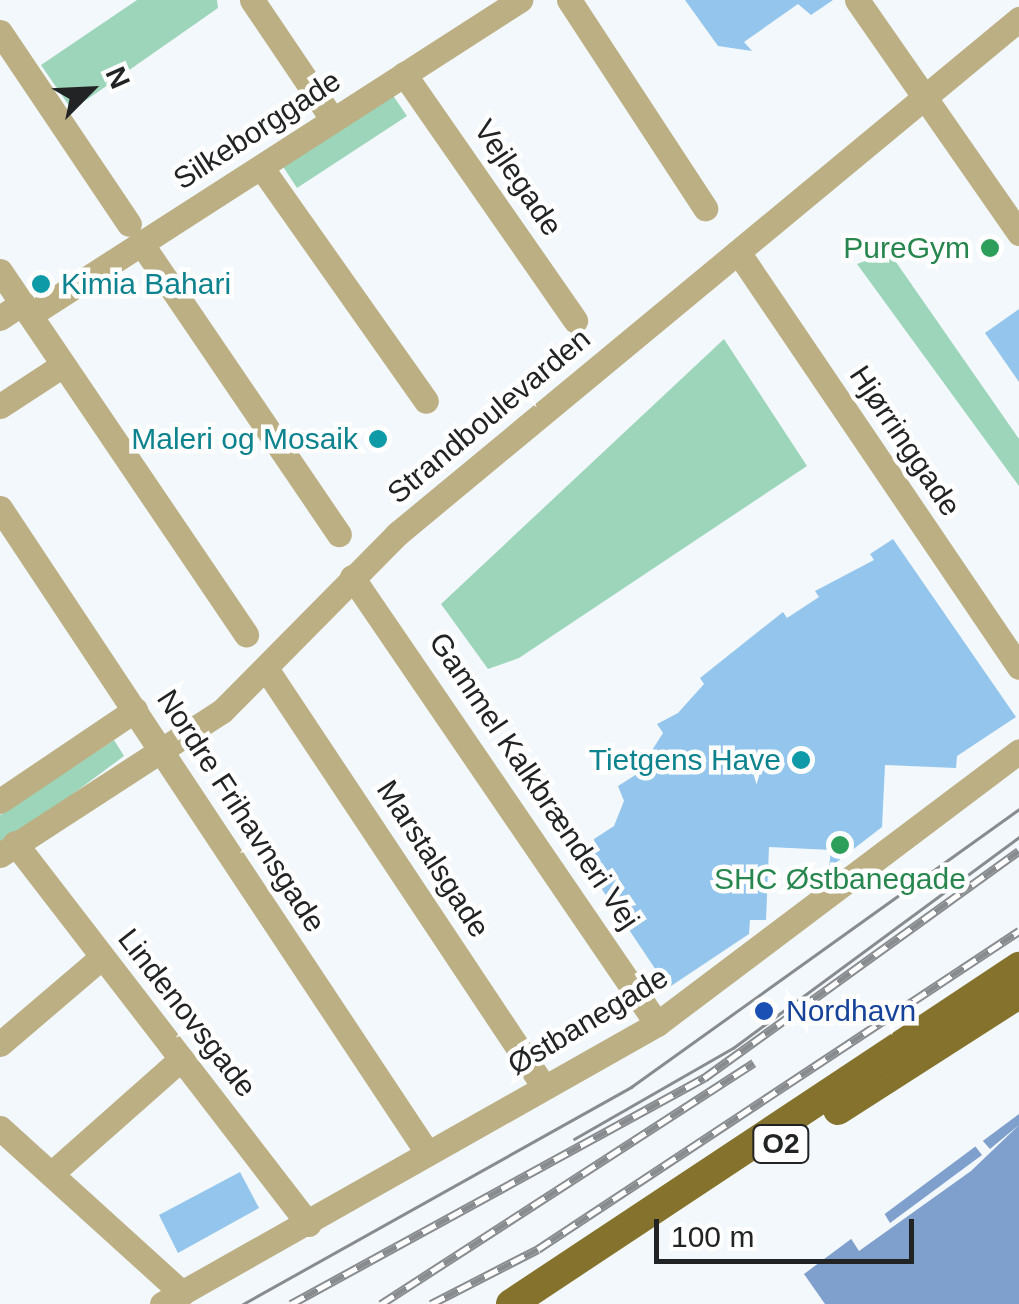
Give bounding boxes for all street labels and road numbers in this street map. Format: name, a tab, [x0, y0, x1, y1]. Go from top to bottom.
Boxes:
street label: Silkeborggade	[167, 63, 347, 197]
street label: Vejlegade	[466, 113, 570, 243]
street label: Strandboulevarden	[380, 321, 598, 511]
street label: Hjørringgade	[842, 359, 968, 523]
street label: Gammel Kalkbrænderi Vej	[421, 626, 647, 936]
street label: Nordre Frihavnsgade	[149, 683, 333, 939]
street label: Marstalsgade	[369, 774, 497, 944]
street label: Lindenovsgade	[110, 922, 264, 1104]
street label: Østbanegade	[502, 959, 674, 1083]
road number: O2	[751, 1121, 811, 1167]

